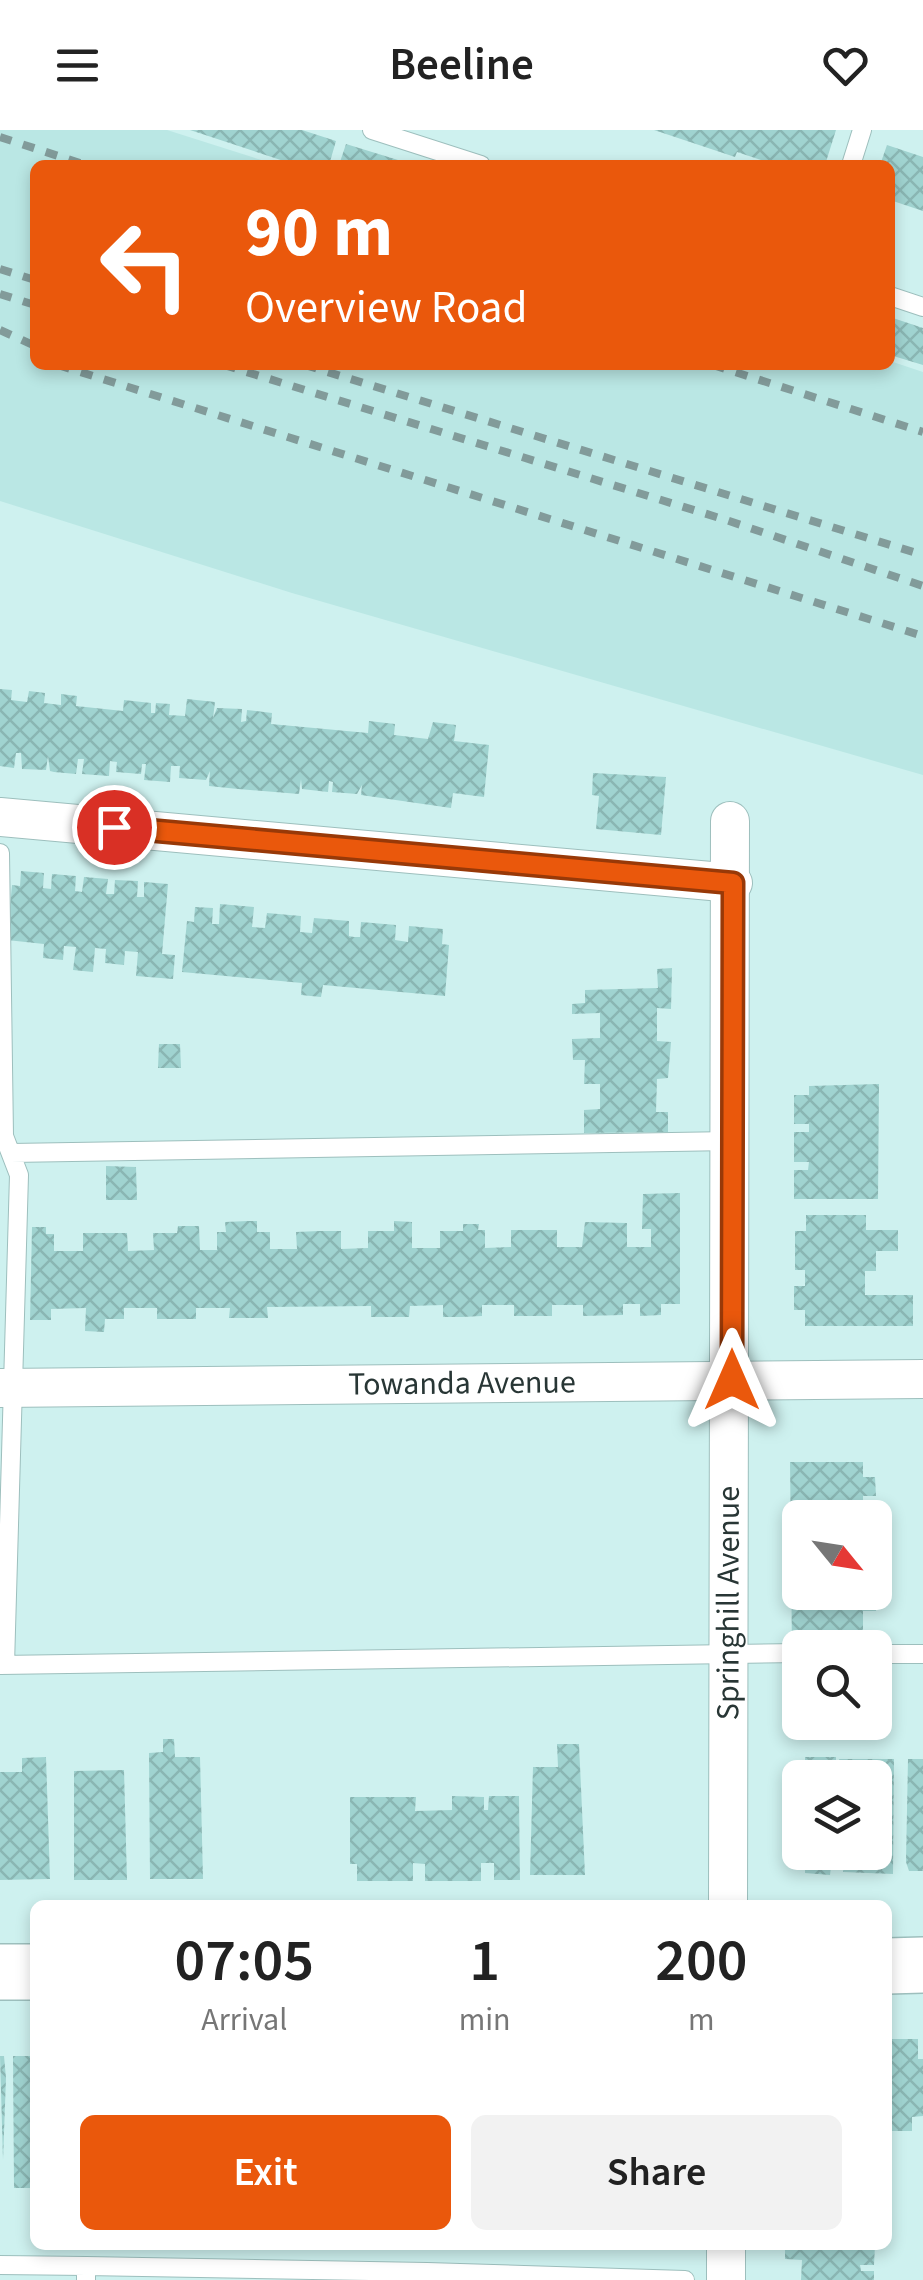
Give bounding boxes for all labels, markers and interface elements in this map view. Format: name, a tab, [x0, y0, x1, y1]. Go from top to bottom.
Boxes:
text: Beeline	[389, 33, 534, 97]
icon: menu	[50, 38, 105, 93]
icon: heart	[818, 38, 873, 93]
text: 90 m	[245, 183, 393, 283]
icon: left	[80, 200, 210, 330]
text: Overview Road	[245, 276, 527, 340]
pin	[72, 785, 157, 870]
icon: arrive	[87, 800, 142, 855]
position arrow	[680, 1328, 784, 1432]
street label: Towanda Avenue	[348, 1359, 576, 1408]
street label: Springhill Avenue	[705, 1486, 752, 1720]
north arrow	[782, 1500, 892, 1610]
map controls	[782, 1500, 892, 1870]
button: search	[782, 1630, 892, 1740]
button: layers	[782, 1760, 892, 1870]
text: 07:05	[175, 1919, 314, 2004]
text: 1	[469, 1919, 500, 2004]
text: 200	[655, 1919, 747, 2004]
text: Arrival	[201, 1997, 287, 2043]
text: min	[459, 1997, 511, 2043]
text: m	[688, 1997, 715, 2043]
button: Exit	[80, 2115, 451, 2230]
button: Share	[471, 2115, 842, 2230]

